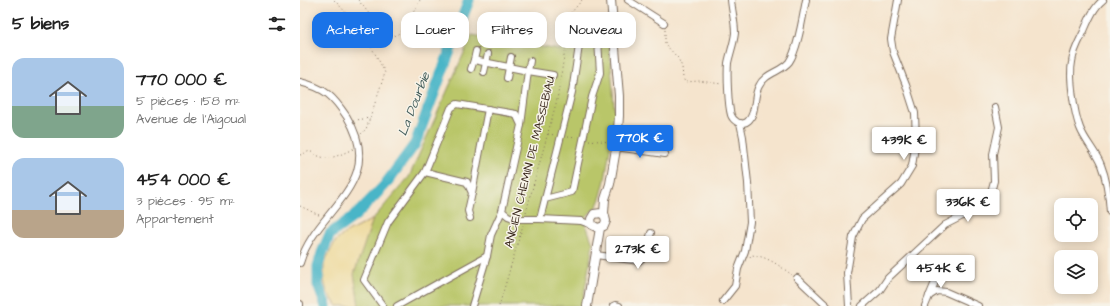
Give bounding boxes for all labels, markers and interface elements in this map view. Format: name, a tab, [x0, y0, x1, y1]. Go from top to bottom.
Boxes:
text: 5 biens	[12, 12, 69, 36]
chip: Acheter	[312, 12, 393, 48]
chip: Louer	[401, 12, 469, 48]
chip: Filtres	[477, 12, 547, 48]
chip: Nouveau	[555, 12, 636, 48]
icon: filters	[266, 13, 288, 35]
text: 770 000 €	[136, 68, 227, 92]
water label: La Dourbie	[394, 69, 435, 138]
icon: home	[44, 74, 92, 122]
street label: ANCIEN CHEMIN DE MASSEBIAU	[500, 74, 560, 250]
text: 5 pièces · 158 m²	[136, 92, 240, 110]
text: Avenue de l'Aigoual	[136, 110, 246, 128]
pin: 770K €	[607, 125, 673, 159]
pin: 439K €	[871, 127, 937, 161]
text: 770K €	[616, 129, 664, 147]
text: 439K €	[881, 131, 927, 149]
text: 454 000 €	[136, 168, 230, 192]
icon: home	[44, 174, 92, 222]
pin: 336K €	[935, 189, 1001, 223]
text: 3 pièces · 95 m²	[136, 192, 235, 210]
text: 336K €	[946, 193, 990, 211]
map controls	[1054, 198, 1098, 294]
button: locate	[1054, 198, 1098, 242]
text: Appartement	[136, 210, 214, 228]
pin: 273K €	[605, 236, 671, 270]
text: 273K €	[615, 240, 661, 258]
button: layers	[1054, 250, 1098, 294]
pin: 454K €	[908, 255, 974, 289]
text: 454K €	[916, 259, 966, 277]

